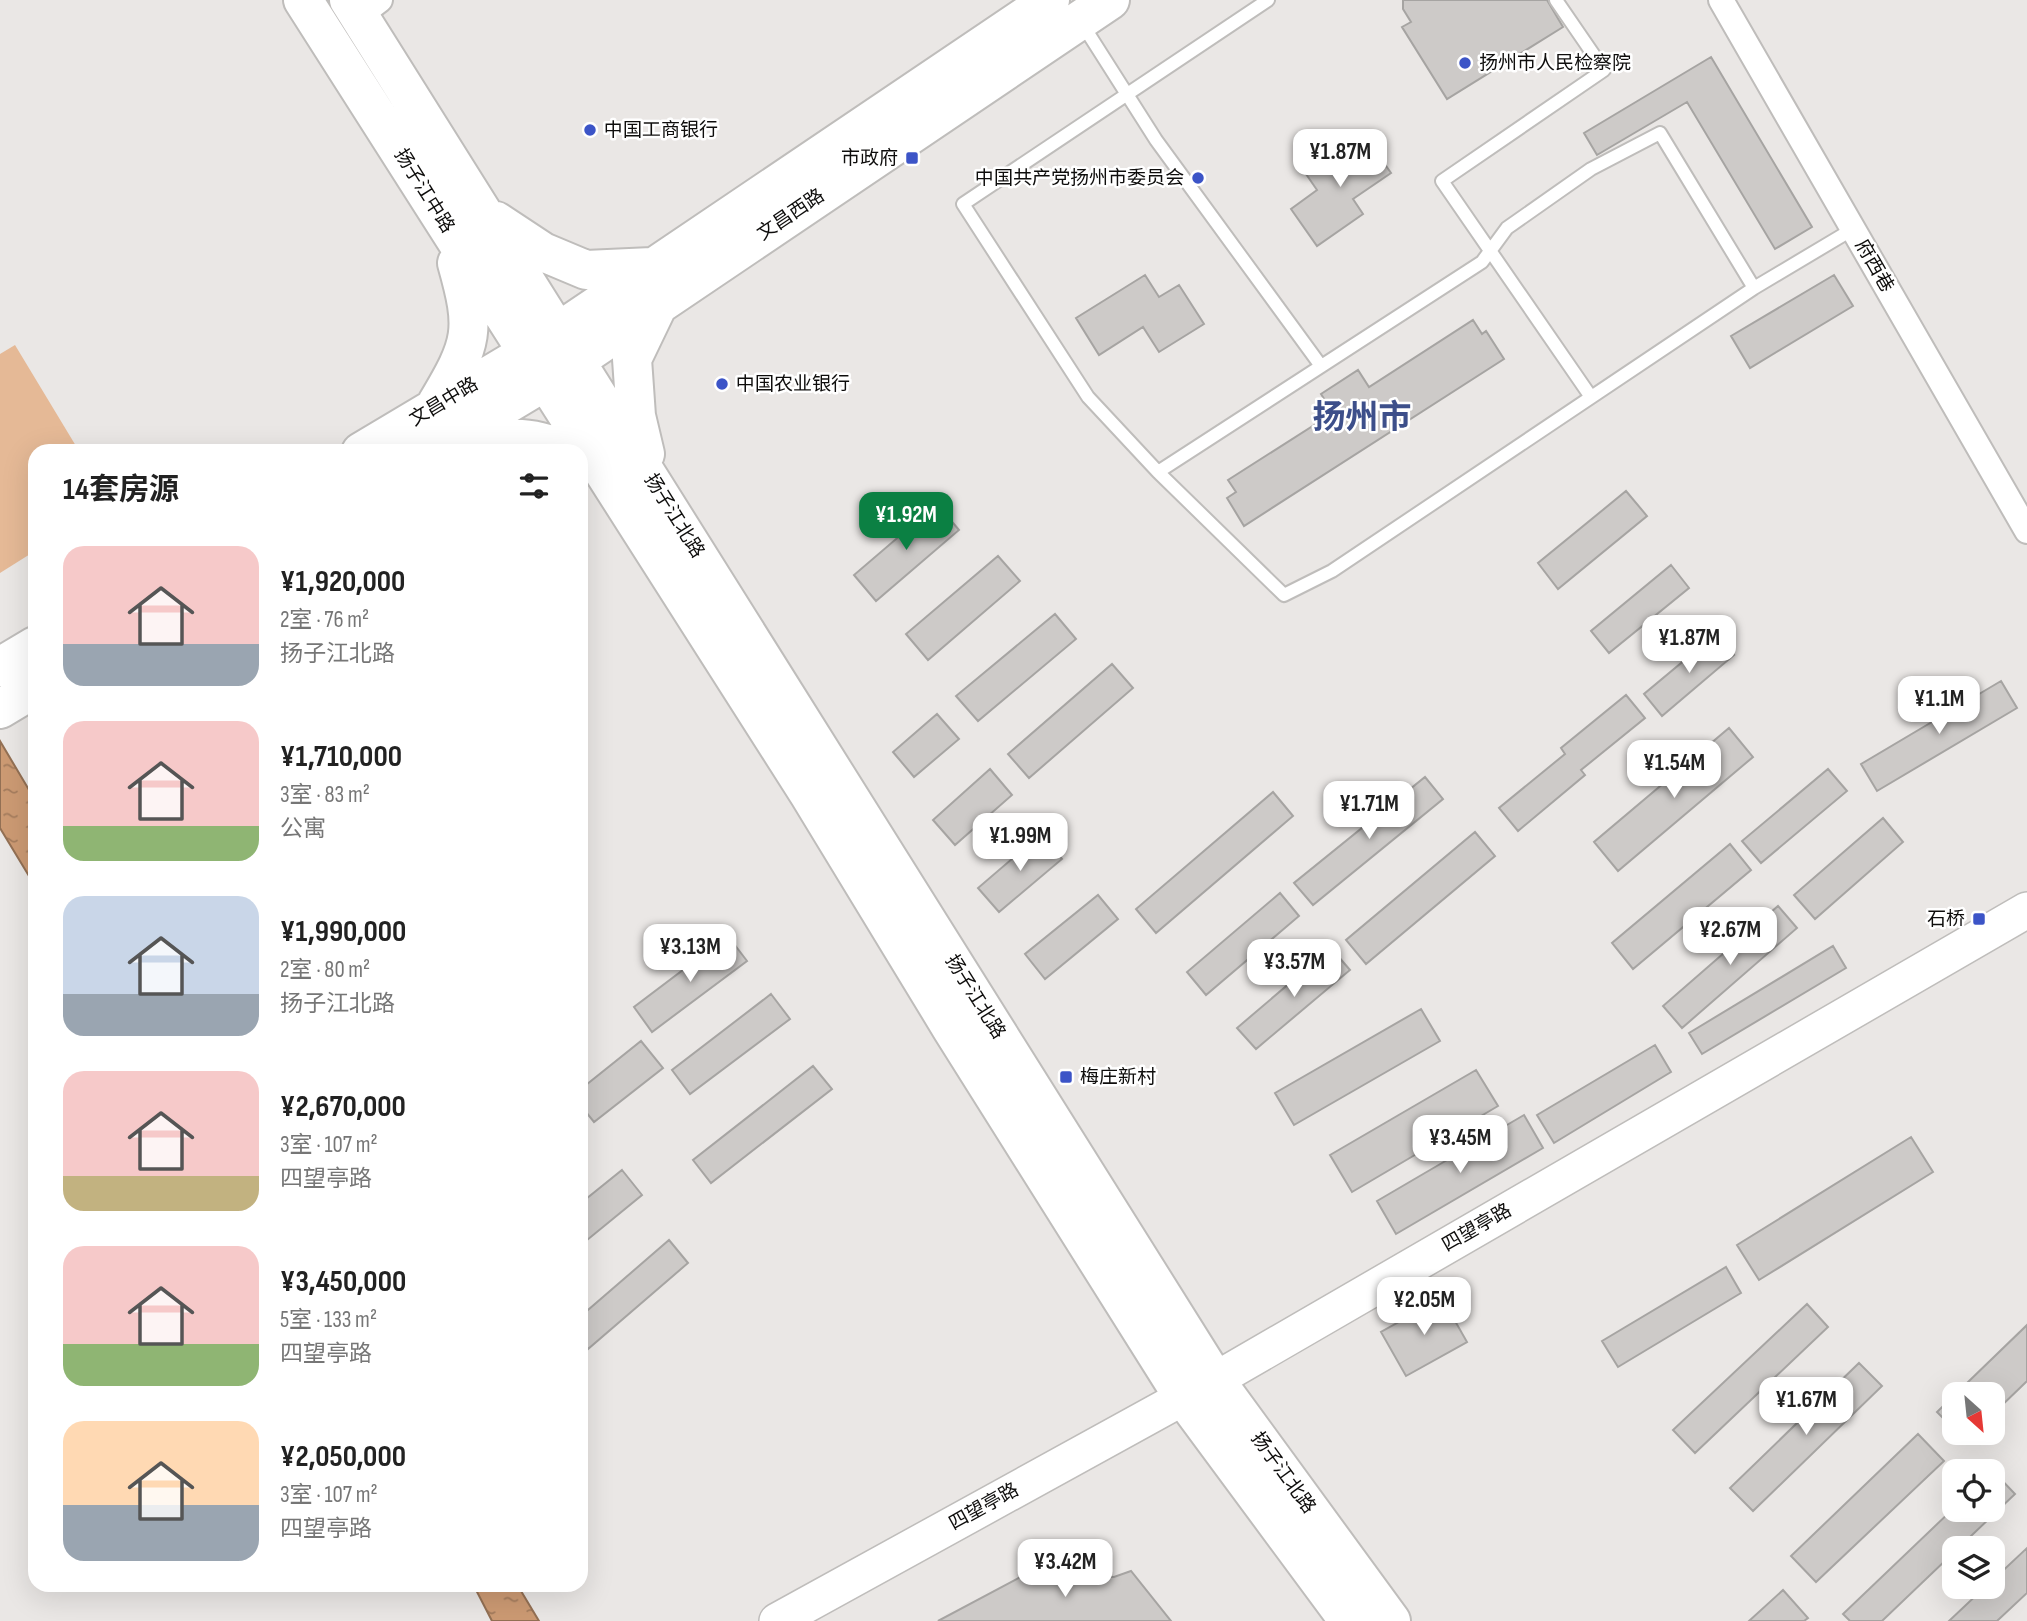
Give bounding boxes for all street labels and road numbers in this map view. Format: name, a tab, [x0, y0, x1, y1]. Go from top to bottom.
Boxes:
street label: 扬子江中路	[389, 145, 459, 237]
street label: 文昌西路	[753, 184, 829, 246]
street label: 府西巷	[1850, 236, 1898, 296]
street label: 文昌中路	[405, 373, 483, 431]
street label: 扬子江北路	[639, 470, 709, 562]
street label: 扬子江北路	[940, 951, 1010, 1043]
street label: 四望亭路	[1438, 1199, 1516, 1257]
street label: 扬子江北路	[1246, 1428, 1320, 1518]
street label: 四望亭路	[945, 1479, 1023, 1535]

